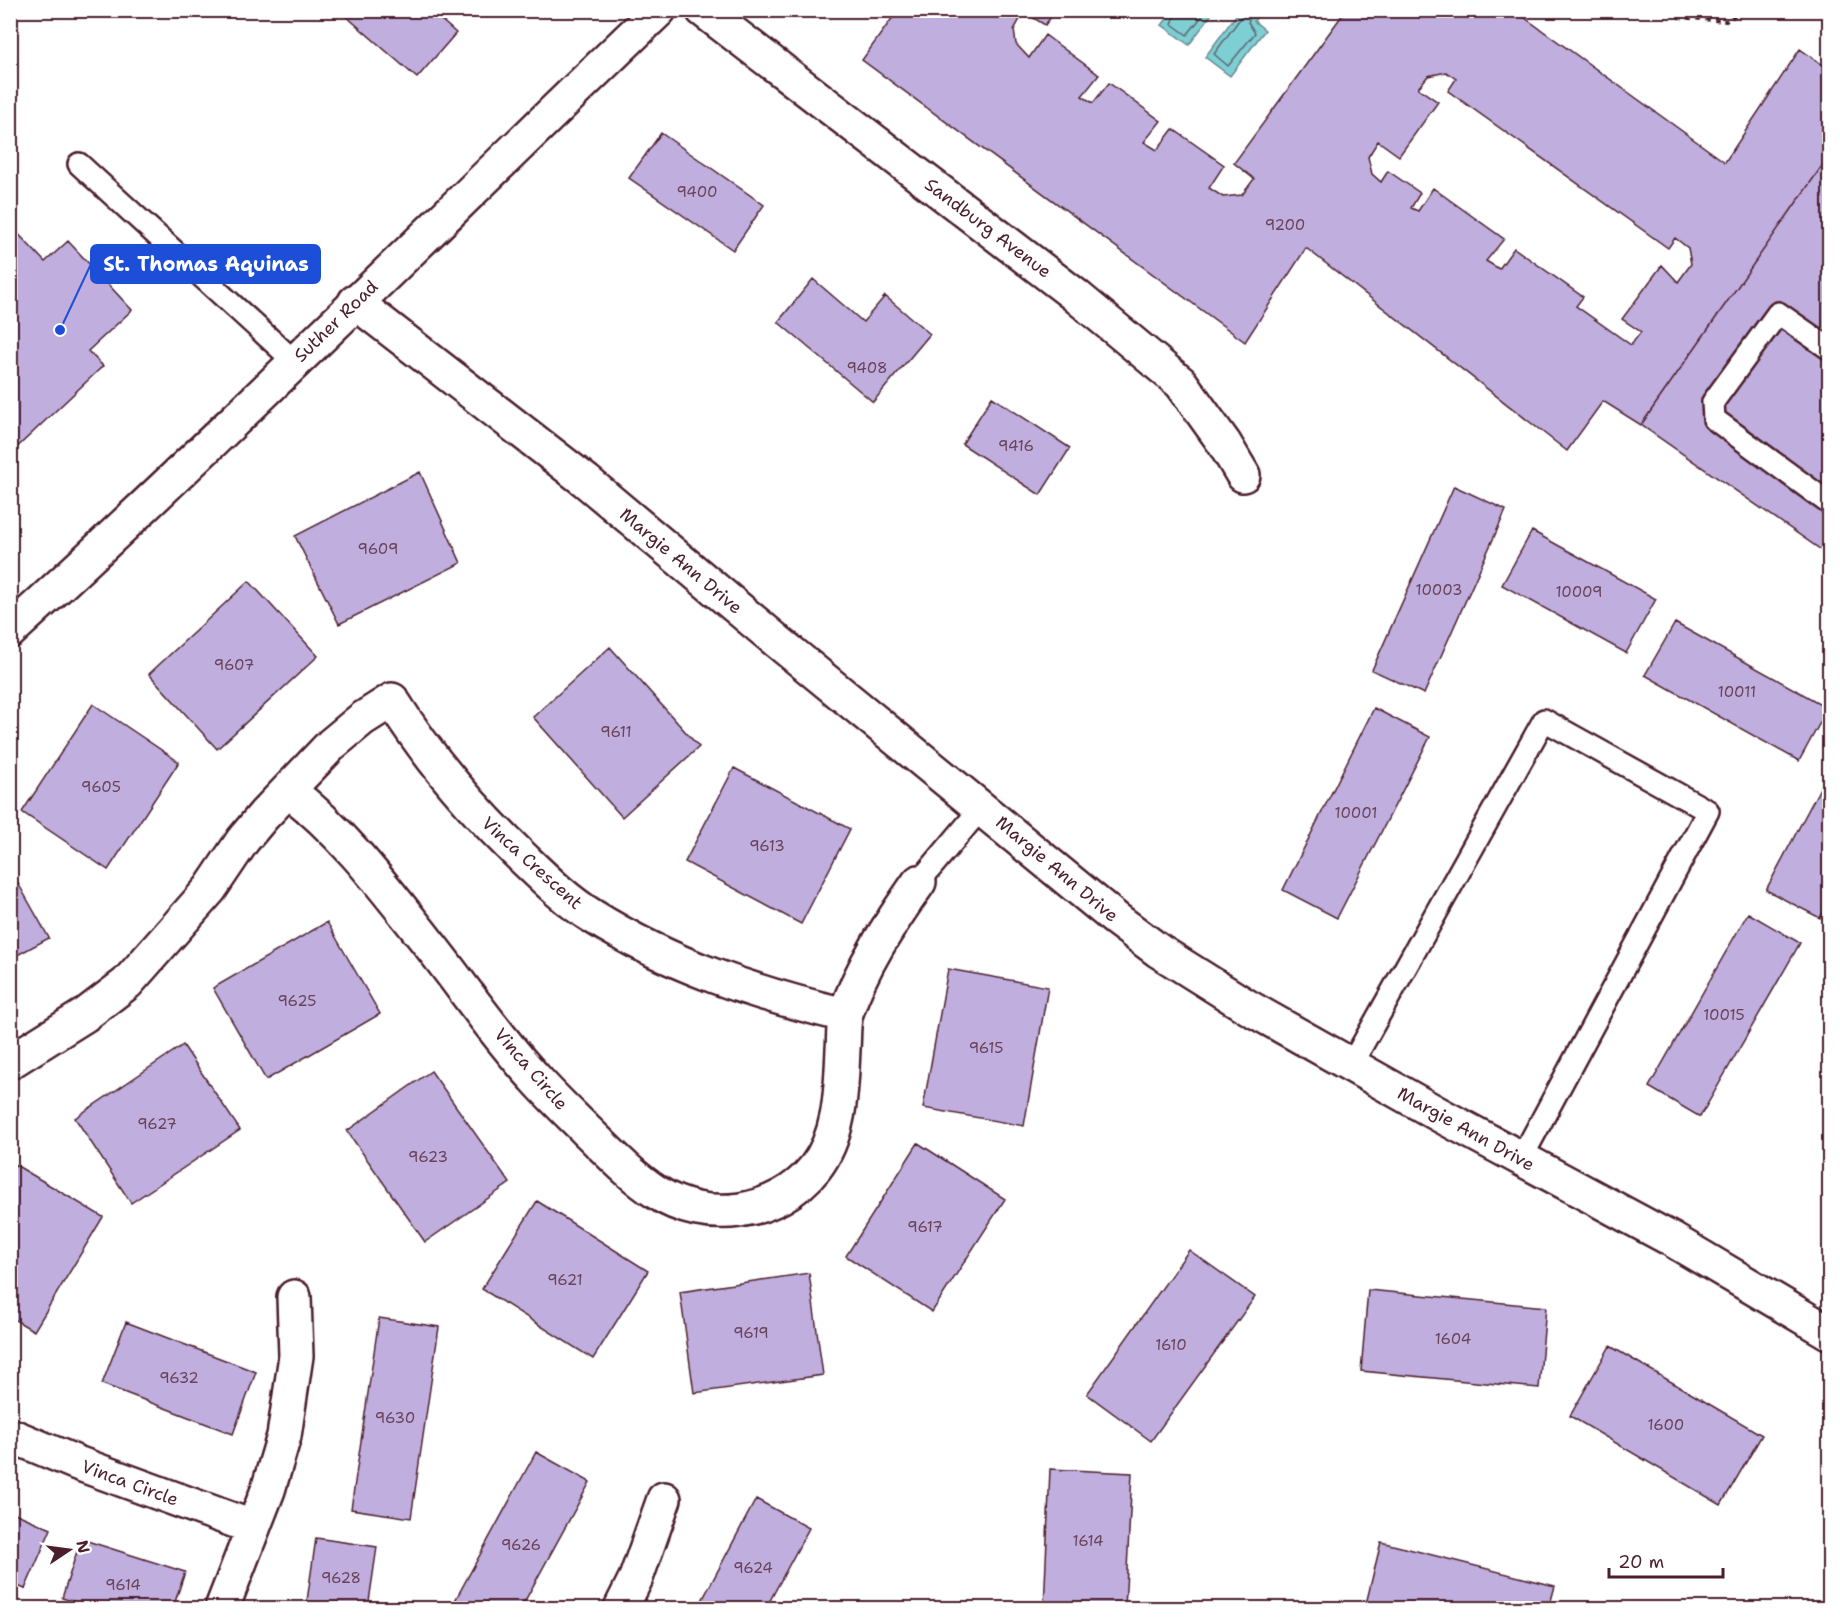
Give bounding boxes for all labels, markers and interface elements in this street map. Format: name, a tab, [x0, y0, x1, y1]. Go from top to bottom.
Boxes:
street label: Sandburg Avenue	[920, 172, 1056, 284]
house number: 9400	[676, 182, 718, 202]
house number: 9200	[1265, 215, 1305, 235]
callout: St. Thomas Aquinas	[91, 245, 320, 283]
text: St. Thomas Aquinas	[103, 251, 309, 277]
street label: Suther Road	[289, 275, 383, 367]
house number: 9408	[846, 358, 888, 378]
house number: 9416	[998, 436, 1034, 456]
street label: Margie Ann Drive	[615, 503, 747, 619]
house number: 9609	[358, 539, 398, 559]
house number: 10003	[1416, 580, 1462, 600]
house number: 10009	[1555, 582, 1603, 602]
house number: 9607	[214, 655, 254, 675]
house number: 10011	[1718, 682, 1756, 702]
house number: 9611	[600, 722, 632, 742]
house number: 9605	[81, 777, 121, 797]
house number: 10001	[1335, 803, 1377, 823]
street label: Vinca Crescent	[476, 811, 588, 915]
street label: Margie Ann Drive	[991, 811, 1123, 927]
house number: 9613	[749, 836, 785, 856]
house number: 9625	[277, 991, 317, 1011]
house number: 10015	[1703, 1005, 1745, 1025]
street label: Vinca Circle	[489, 1023, 573, 1115]
house number: 9615	[969, 1038, 1003, 1058]
street label: Margie Ann Drive	[1393, 1081, 1539, 1177]
house number: 9627	[137, 1114, 177, 1134]
house number: 9623	[408, 1147, 448, 1167]
house number: 9617	[907, 1217, 943, 1237]
house number: 9621	[547, 1270, 583, 1290]
house number: 9619	[733, 1323, 769, 1343]
house number: 1604	[1435, 1329, 1471, 1349]
house number: 1610	[1155, 1335, 1187, 1355]
house number: 9632	[159, 1368, 199, 1388]
house number: 9630	[375, 1408, 415, 1428]
house number: 1600	[1648, 1415, 1684, 1435]
street label: Vinca Circle	[78, 1454, 182, 1512]
north arrow	[39, 1520, 99, 1580]
house number: 1614	[1072, 1531, 1104, 1551]
house number: 9626	[501, 1535, 541, 1555]
text: N	[71, 1538, 95, 1555]
scale bar	[1609, 1541, 1723, 1579]
text: 20 m	[1618, 1550, 1664, 1574]
house number: 9624	[733, 1558, 773, 1578]
house number: 9628	[321, 1568, 361, 1588]
house number: 9614	[105, 1575, 141, 1595]

